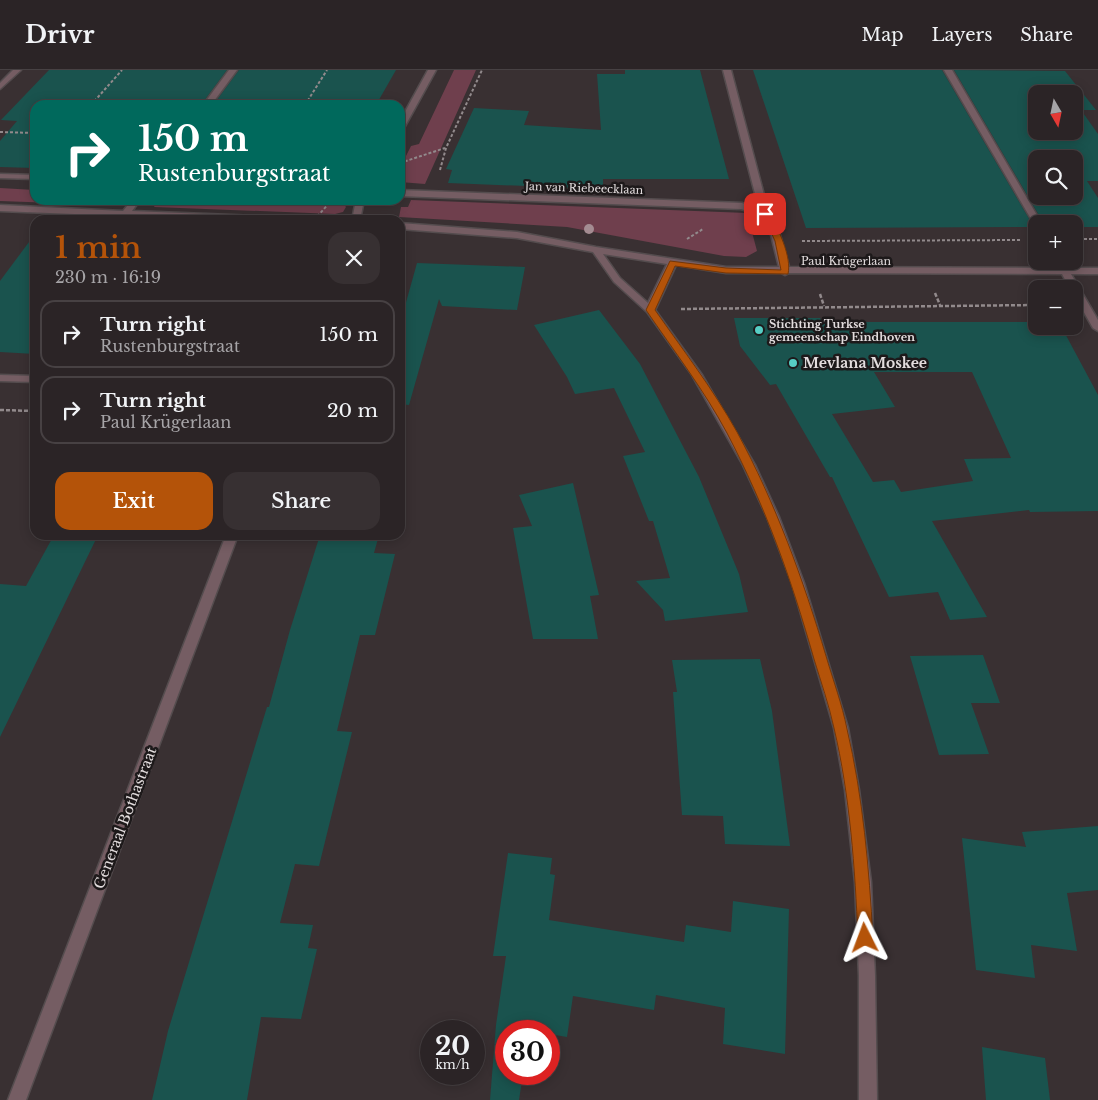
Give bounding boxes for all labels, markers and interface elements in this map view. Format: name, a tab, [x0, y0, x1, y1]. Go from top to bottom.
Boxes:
text: Drivr	[25, 20, 94, 49]
text: Map	[862, 24, 903, 46]
text: Layers	[931, 24, 992, 46]
text: Share	[1020, 24, 1073, 46]
north arrow	[1028, 85, 1082, 140]
map controls	[1028, 85, 1083, 335]
text: 150 m	[138, 117, 249, 160]
icon: right	[55, 120, 120, 185]
button: search	[1028, 150, 1083, 205]
text: Rustenburgstraat	[138, 160, 330, 187]
street label: Jan van Riebeecklaan	[523, 179, 644, 197]
pin	[744, 193, 786, 235]
icon: arrive	[751, 200, 779, 228]
button: +	[1028, 215, 1083, 270]
text: 1 min	[55, 229, 141, 266]
button: close	[328, 232, 380, 284]
street label: Paul Krügerlaan	[801, 254, 892, 268]
text: 230 m · 16:19	[55, 267, 161, 287]
button: −	[1028, 280, 1083, 335]
text: Turn right	[100, 313, 206, 336]
place label: Stichting Turkse gemeenschap Eindhoven	[769, 317, 915, 344]
icon: right	[57, 320, 85, 348]
text: 150 m	[319, 323, 378, 346]
marker: Stichting Turkse gemeenschap Eindhoven	[753, 324, 765, 336]
text: Rustenburgstraat	[100, 336, 240, 356]
place label: Mevlana Moskee	[803, 354, 927, 372]
marker: Mevlana Moskee	[787, 357, 799, 369]
text: Turn right	[100, 389, 206, 412]
icon: right	[57, 396, 85, 424]
text: 20 m	[327, 399, 378, 422]
text: Paul Krügerlaan	[100, 412, 231, 432]
button: Exit	[55, 472, 213, 530]
button: Share	[223, 472, 380, 530]
street label: Generaal Bothastraat	[90, 744, 161, 891]
position arrow	[838, 911, 890, 963]
speed limit sign: 30	[495, 1020, 560, 1085]
text: 20	[435, 1031, 470, 1062]
text: km/h	[435, 1057, 470, 1072]

